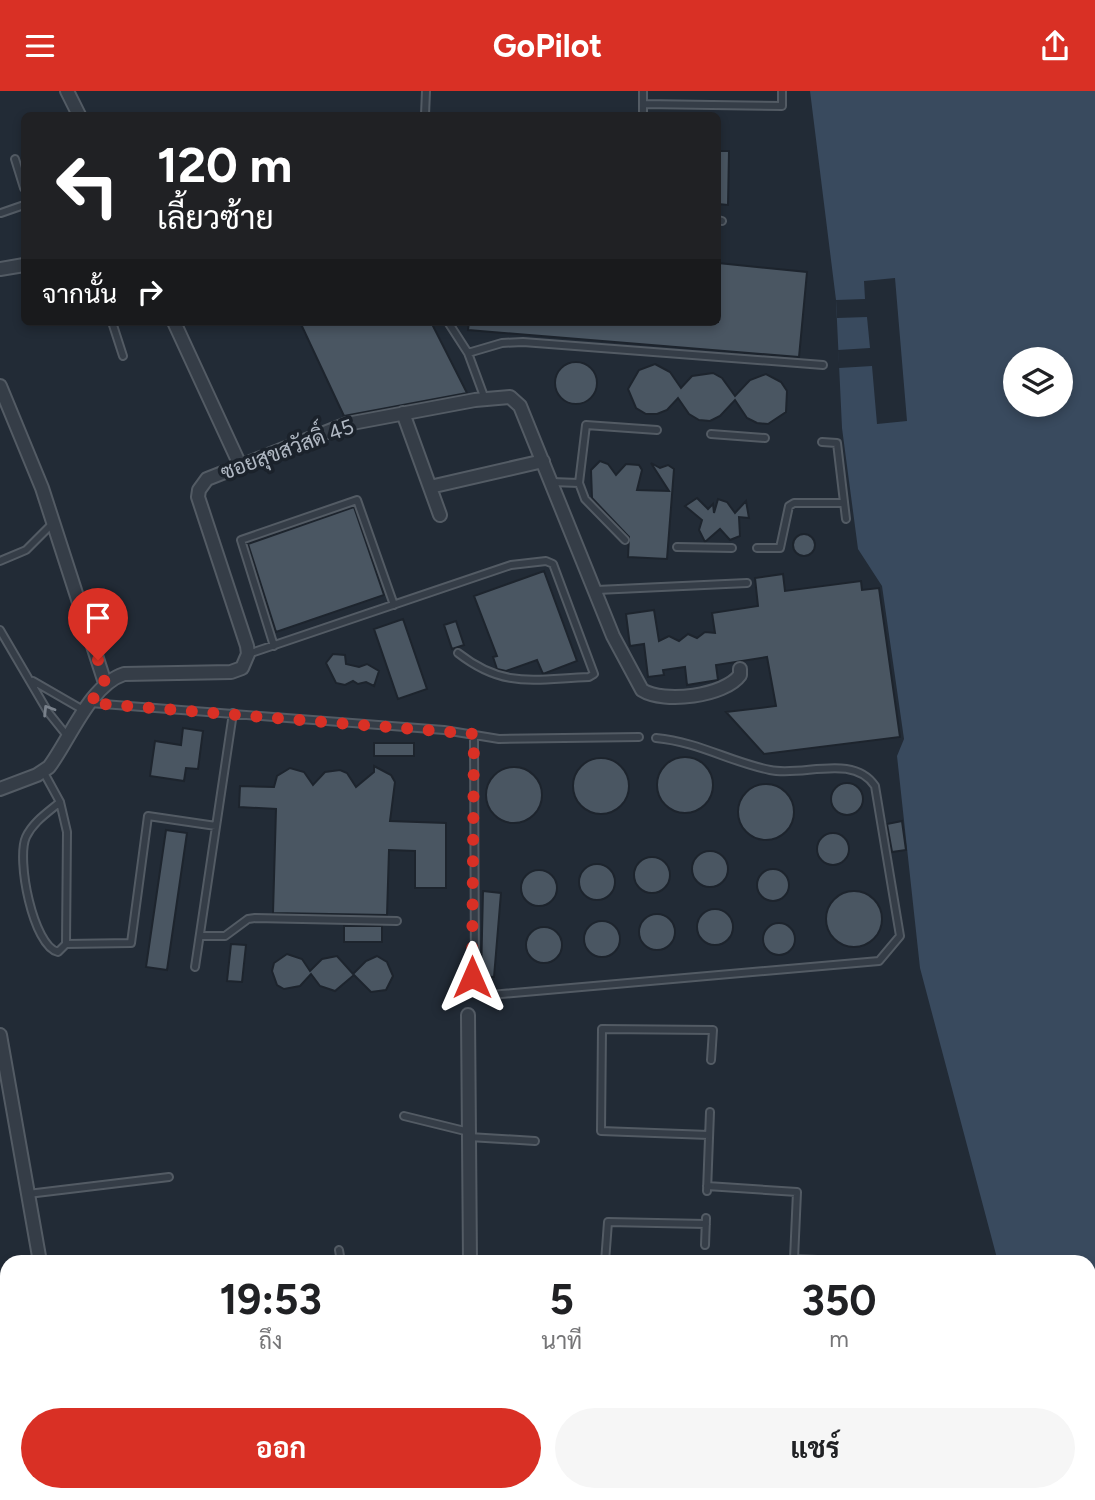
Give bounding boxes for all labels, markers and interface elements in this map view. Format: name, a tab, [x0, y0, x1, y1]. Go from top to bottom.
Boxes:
icon: menu	[21, 27, 59, 65]
text: GoPilot	[493, 27, 602, 65]
icon: share	[1036, 27, 1074, 65]
text: 120 m	[157, 135, 292, 194]
icon: left	[42, 140, 133, 231]
text: เลี้ยวซ้าย	[157, 199, 274, 237]
icon: right	[131, 273, 169, 311]
text: จากนั้น	[42, 278, 117, 310]
map controls	[1003, 347, 1073, 417]
button: layers	[1003, 347, 1073, 417]
street label: ซอยสุขสวัสดิ์ 45	[215, 407, 358, 487]
pin	[68, 588, 128, 660]
icon: arrive	[79, 599, 117, 637]
one-way arrow	[43, 705, 56, 718]
position arrow	[435, 940, 509, 1014]
text: 19:53	[219, 1274, 322, 1325]
text: 5	[550, 1274, 574, 1325]
text: 350	[802, 1275, 877, 1326]
text: m	[829, 1325, 849, 1353]
text: ถึง	[259, 1327, 283, 1355]
text: นาที	[541, 1327, 582, 1355]
button: ออก	[21, 1408, 541, 1488]
button: แชร์	[555, 1408, 1075, 1488]

